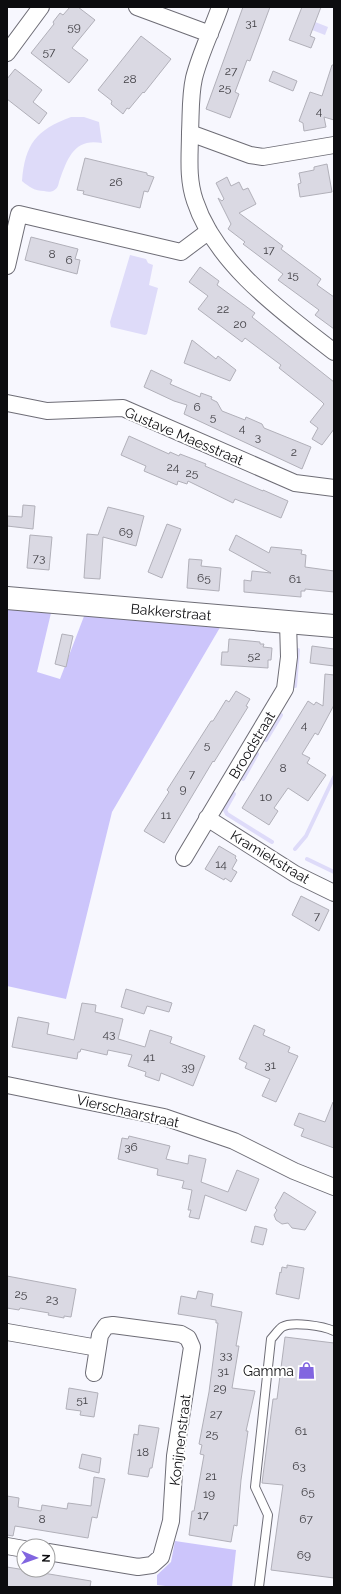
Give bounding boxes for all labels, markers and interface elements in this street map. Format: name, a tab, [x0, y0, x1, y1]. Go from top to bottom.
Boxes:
house number: 31	[245, 16, 257, 30]
house number: 59	[67, 20, 81, 34]
house number: 57	[43, 45, 56, 59]
house number: 27	[225, 64, 238, 78]
house number: 28	[123, 72, 137, 86]
house number: 25	[219, 81, 232, 95]
house number: 4	[316, 104, 323, 118]
house number: 26	[109, 175, 123, 189]
house number: 17	[263, 243, 275, 257]
house number: 8	[48, 247, 56, 261]
house number: 6	[65, 253, 73, 267]
house number: 15	[287, 268, 299, 282]
house number: 22	[217, 302, 229, 316]
house number: 20	[233, 317, 247, 331]
house number: 6	[193, 400, 201, 414]
street label: Gustave Maesstraat	[122, 404, 246, 468]
house number: 5	[210, 410, 217, 424]
house number: 4	[239, 421, 246, 435]
house number: 3	[255, 430, 261, 444]
house number: 2	[291, 445, 297, 459]
house number: 24	[167, 460, 180, 474]
house number: 25	[186, 466, 199, 480]
house number: 69	[119, 525, 133, 539]
house number: 73	[33, 551, 45, 565]
house number: 65	[197, 571, 211, 585]
house number: 61	[289, 572, 301, 586]
street label: Bakkerstraat	[130, 601, 212, 624]
house number: 52	[248, 649, 260, 663]
street label: Broodstraat	[226, 708, 278, 782]
house number: 4	[301, 718, 308, 732]
house number: 5	[204, 738, 211, 752]
house number: 8	[279, 761, 287, 775]
house number: 7	[189, 767, 196, 781]
house number: 9	[179, 782, 187, 796]
house number: 10	[260, 790, 272, 804]
house number: 11	[161, 808, 171, 822]
street label: Kramiekstraat	[228, 827, 313, 887]
house number: 14	[215, 857, 227, 871]
house number: 7	[314, 909, 321, 923]
house number: 43	[103, 1027, 115, 1041]
house number: 41	[143, 1050, 155, 1064]
house number: 31	[264, 1058, 276, 1072]
house number: 39	[181, 1060, 195, 1074]
street label: Vierschaarstraat	[75, 1091, 181, 1131]
house number: 36	[124, 1140, 138, 1154]
house number: 25	[15, 1287, 28, 1301]
house number: 23	[46, 1292, 58, 1306]
house number: 33	[220, 1348, 232, 1362]
shop icon: Gamma	[297, 1361, 317, 1381]
place label: Gamma	[243, 1363, 294, 1379]
house number: 31	[217, 1364, 229, 1378]
house number: 29	[213, 1381, 227, 1395]
house number: 51	[76, 1393, 88, 1407]
street label: Konijnenstraat	[166, 1393, 194, 1487]
house number: 27	[210, 1407, 223, 1421]
house number: 61	[295, 1424, 307, 1438]
house number: 25	[206, 1427, 219, 1441]
house number: 18	[137, 1445, 149, 1459]
house number: 63	[292, 1459, 306, 1473]
house number: 21	[205, 1469, 217, 1483]
house number: 65	[301, 1485, 315, 1499]
house number: 19	[203, 1487, 215, 1501]
house number: 17	[197, 1508, 209, 1522]
house number: 8	[38, 1512, 46, 1526]
house number: 67	[299, 1512, 313, 1526]
north arrow	[16, 1538, 56, 1578]
house number: 69	[297, 1548, 311, 1562]
text: N	[39, 1554, 52, 1563]

